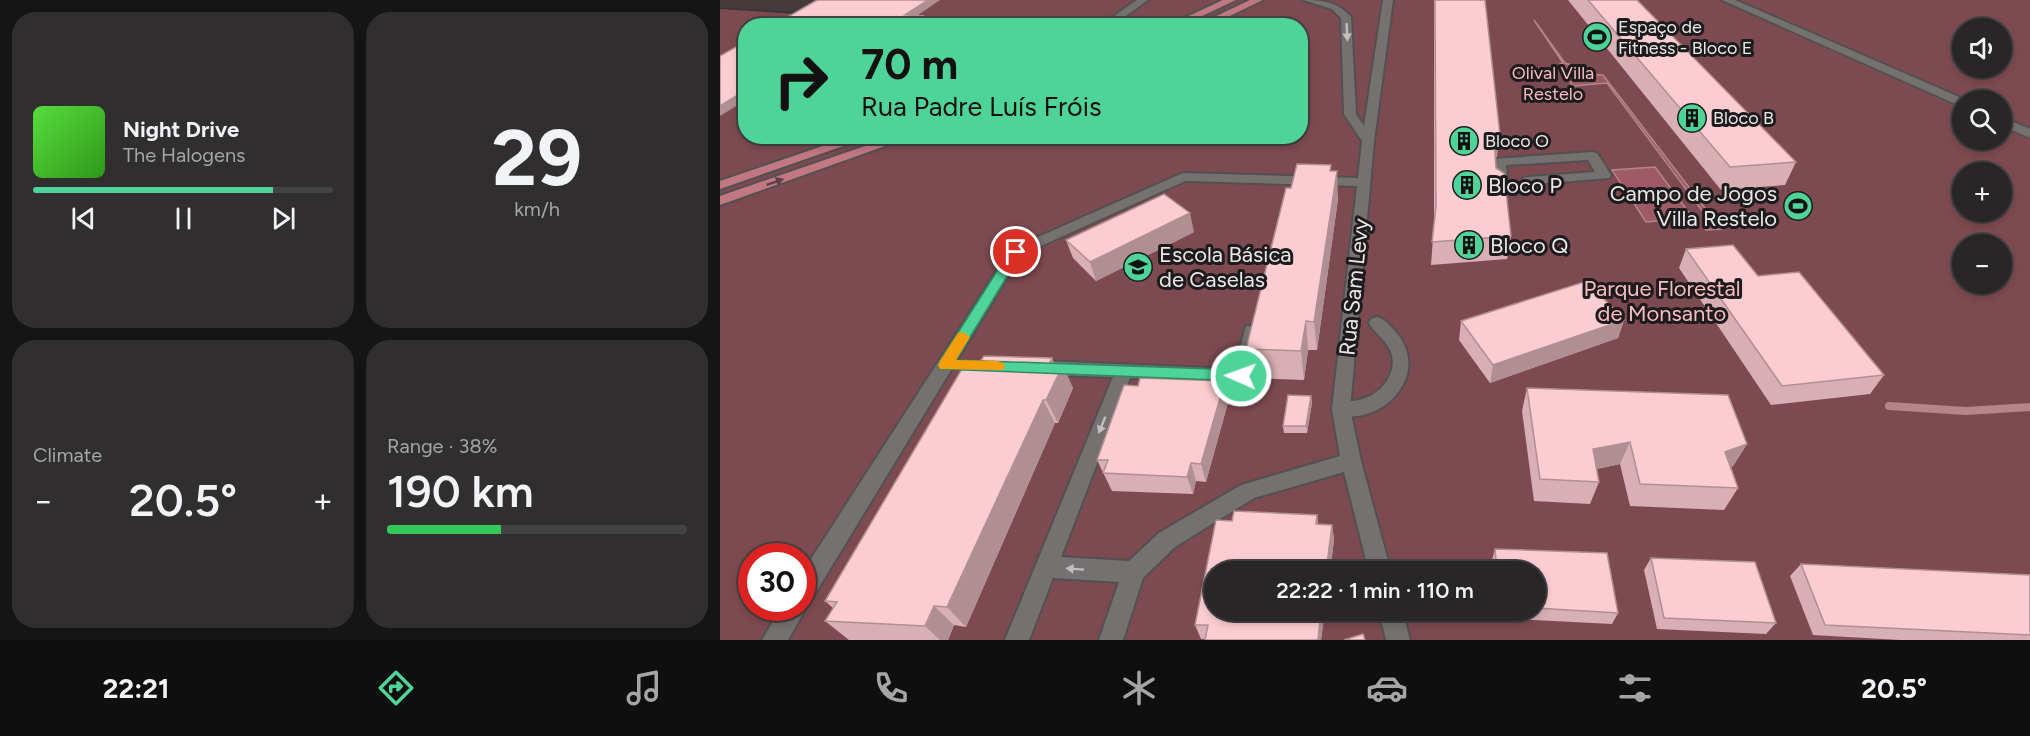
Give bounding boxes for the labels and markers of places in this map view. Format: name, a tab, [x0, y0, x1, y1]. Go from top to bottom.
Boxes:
place label: Espaço de Fitness - Bloco E	[1618, 16, 1752, 59]
sports icon: Espaço de Fitness - Bloco E	[1581, 21, 1613, 53]
building icon: Bloco B	[1676, 102, 1708, 134]
place label: Bloco B	[1713, 107, 1774, 129]
building icon: Bloco O	[1448, 125, 1480, 157]
place label: Bloco O	[1485, 130, 1549, 152]
building icon: Bloco P	[1451, 169, 1483, 201]
place label: Bloco P	[1488, 172, 1562, 199]
place label: Campo de Jogos Villa Restelo	[1610, 180, 1777, 232]
sports icon: Campo de Jogos Villa Restelo	[1782, 190, 1814, 222]
pin	[990, 226, 1041, 277]
building icon: Bloco Q	[1453, 229, 1485, 261]
place label: Bloco Q	[1490, 232, 1568, 259]
place label: Escola Básica de Caselas	[1159, 241, 1292, 293]
school or university icon: Escola Básica de Caselas	[1122, 251, 1154, 283]

